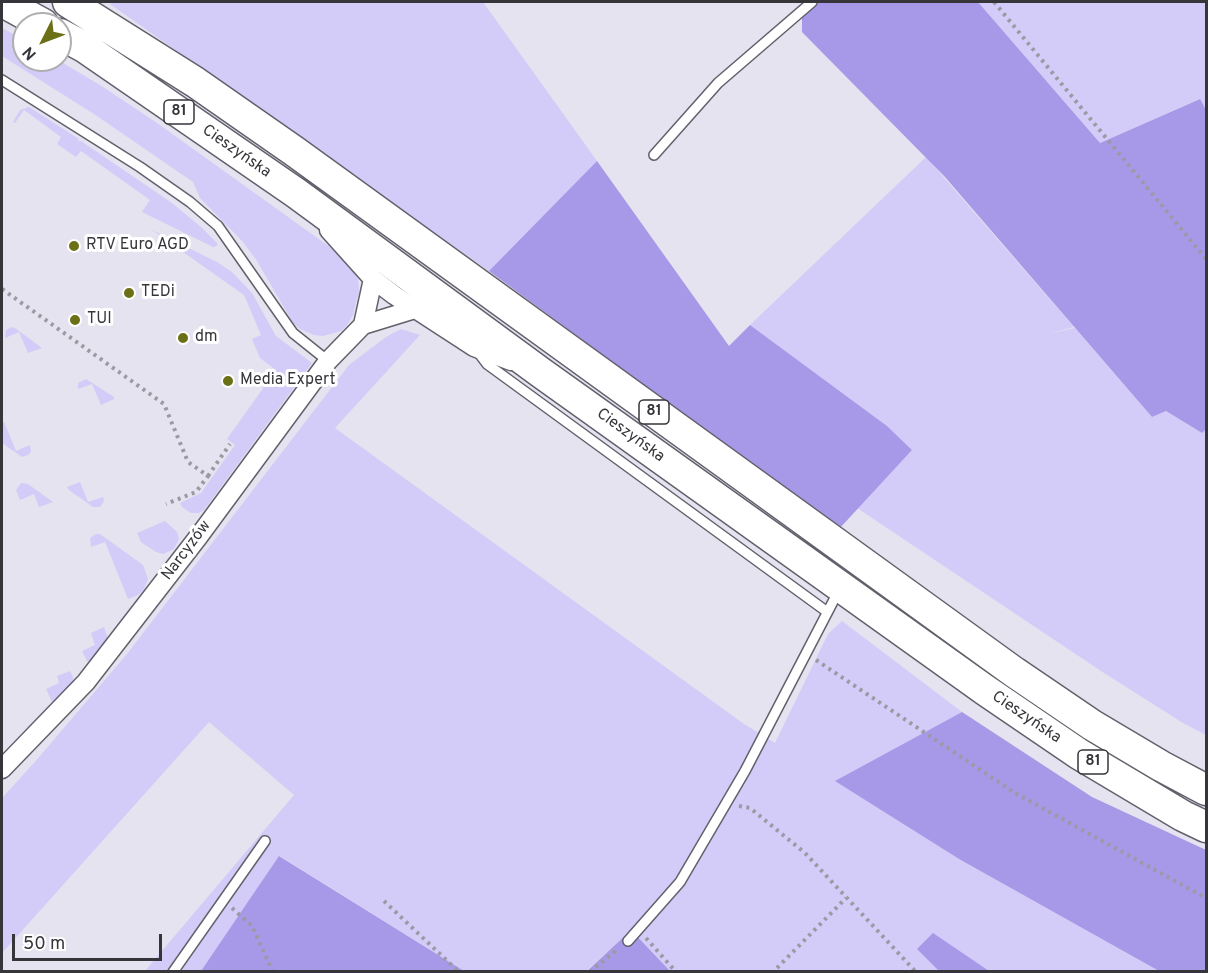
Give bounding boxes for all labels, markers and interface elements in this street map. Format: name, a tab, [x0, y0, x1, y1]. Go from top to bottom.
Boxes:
north arrow	[12, 12, 72, 72]
text: N	[19, 42, 41, 64]
road number: 81	[164, 100, 194, 124]
street label: Cieszyńska	[198, 121, 274, 183]
place label: RTV Euro AGD	[86, 236, 189, 256]
marker: RTV Euro AGD	[67, 239, 81, 253]
place label: TEDi	[141, 283, 175, 303]
marker: TEDi	[122, 286, 136, 300]
place label: TUI	[87, 310, 112, 330]
marker: TUI	[68, 313, 82, 327]
place label: dm	[195, 328, 218, 348]
marker: dm	[176, 331, 190, 345]
place label: Media Expert	[240, 371, 336, 391]
marker: Media Expert	[221, 374, 235, 388]
road number: 81	[639, 400, 669, 424]
street label: Cieszyńska	[592, 405, 668, 467]
street label: Narcyzów	[158, 517, 216, 585]
street label: Cieszyńska	[988, 688, 1064, 748]
road number: 81	[1078, 750, 1108, 774]
scale bar	[15, 922, 165, 960]
text: 50 m	[23, 933, 65, 956]

